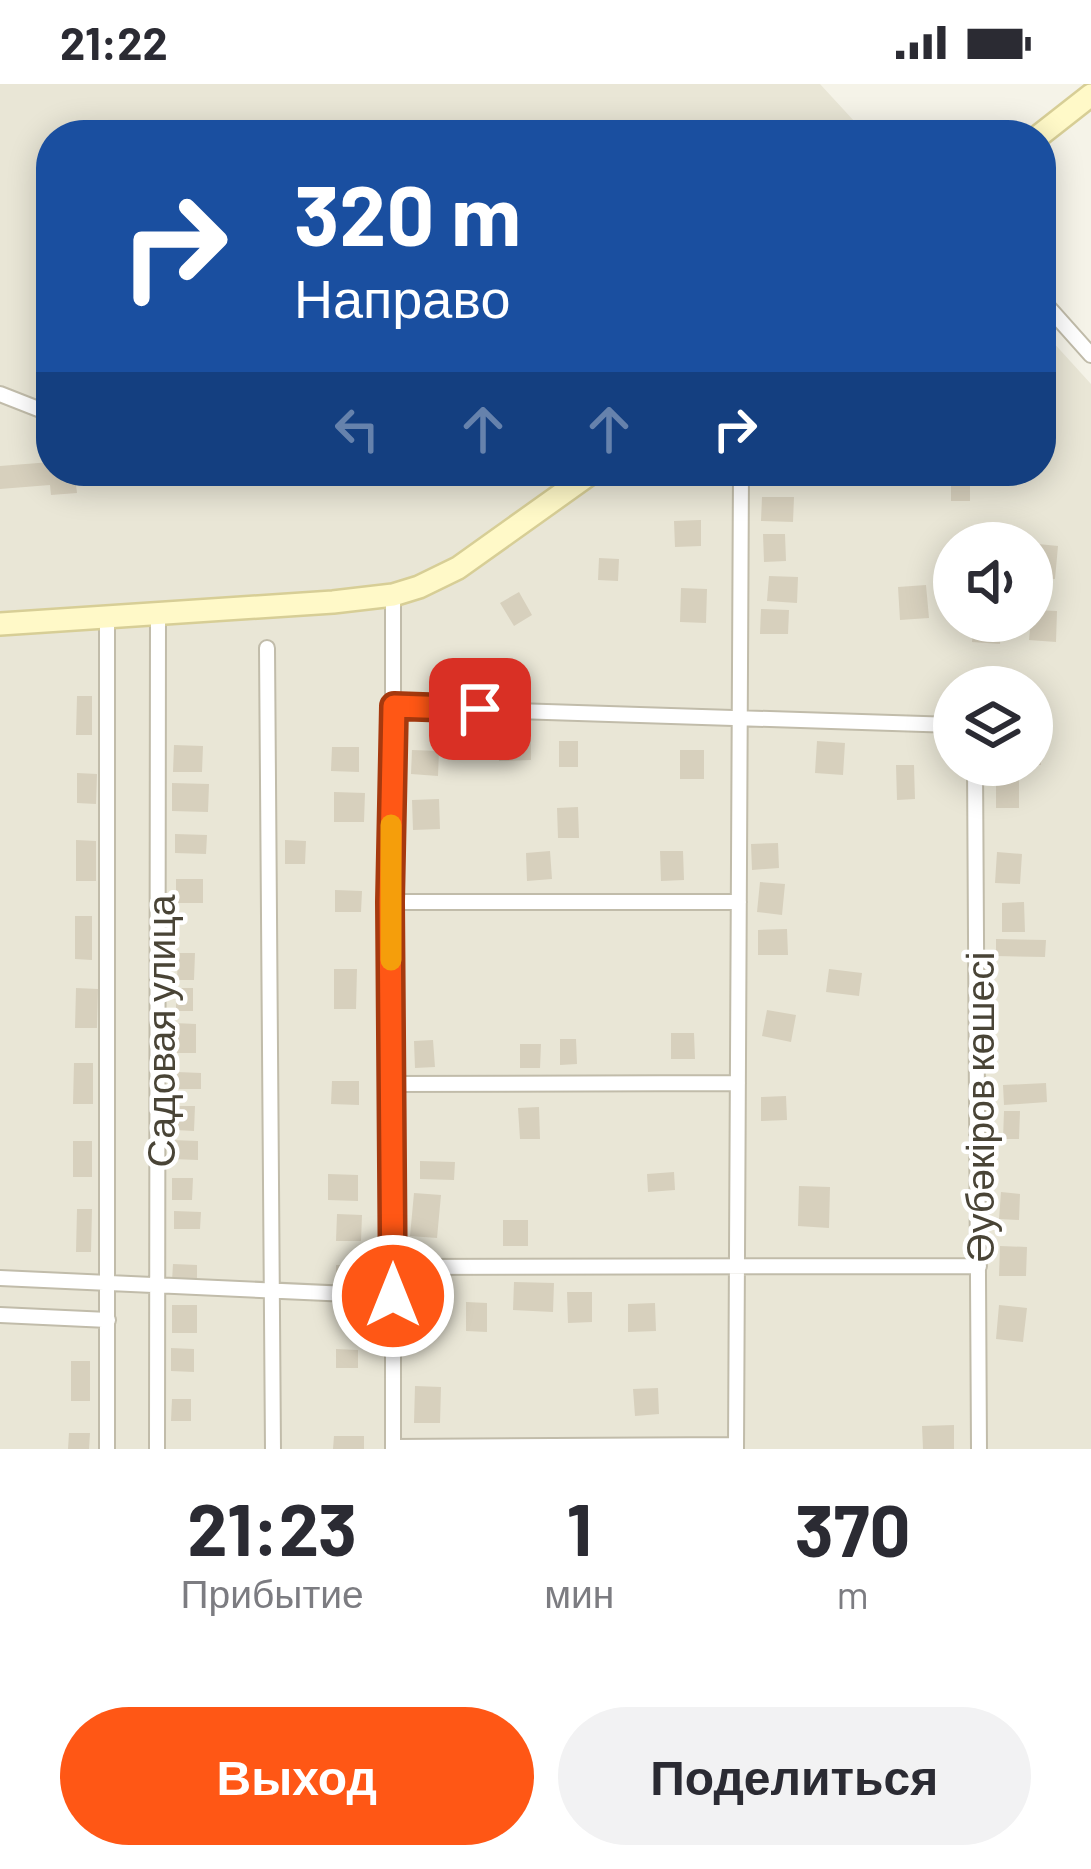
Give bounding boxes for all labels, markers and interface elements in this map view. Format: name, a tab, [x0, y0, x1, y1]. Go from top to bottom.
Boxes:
text: 21:22	[60, 15, 168, 69]
text: 320 m	[294, 162, 521, 263]
icon: right	[96, 168, 252, 324]
text: Направо	[294, 264, 510, 329]
icon: left	[324, 396, 390, 462]
icon: ahead	[450, 396, 516, 462]
icon: ahead	[576, 396, 642, 462]
icon: right	[702, 396, 768, 462]
map controls	[933, 522, 1053, 786]
button: sound	[933, 522, 1053, 642]
pin	[429, 658, 531, 760]
button: layers	[933, 666, 1053, 786]
icon: arrive	[447, 676, 513, 742]
street label: Садовая улица	[136, 894, 183, 1167]
street label: Әубәкіров көшесі	[955, 952, 1002, 1262]
position arrow	[330, 1233, 456, 1359]
text: 21:23	[187, 1484, 357, 1570]
text: 1	[567, 1484, 592, 1570]
text: 370	[795, 1485, 911, 1571]
text: Прибытие	[181, 1569, 364, 1616]
text: мин	[544, 1569, 614, 1616]
text: m	[837, 1570, 869, 1617]
button: Выход	[60, 1707, 534, 1845]
button: Поделиться	[558, 1707, 1031, 1845]

